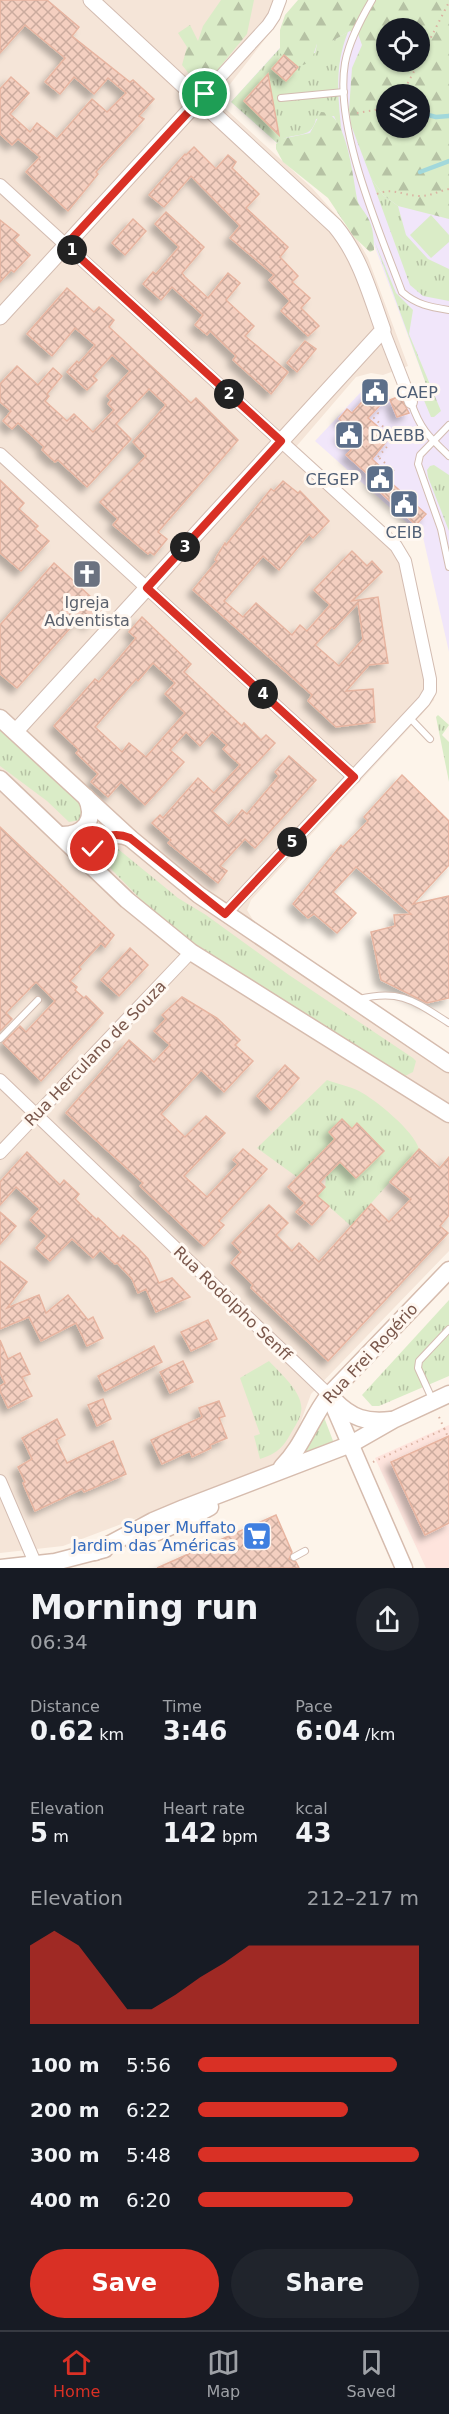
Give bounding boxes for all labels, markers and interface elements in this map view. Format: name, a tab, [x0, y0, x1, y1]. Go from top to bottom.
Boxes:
map controls	[376, 18, 430, 138]
button: locate	[376, 18, 430, 72]
pin	[179, 68, 230, 119]
icon: arrive	[188, 77, 221, 110]
button: layers	[376, 84, 430, 138]
pin: 1	[57, 235, 87, 265]
text: 1	[66, 240, 78, 259]
public building icon: CAEP	[359, 376, 391, 408]
pin: 2	[214, 379, 244, 409]
place label: CAEP	[396, 383, 438, 402]
text: 2	[223, 384, 235, 403]
public building icon: DAEBB	[333, 419, 365, 451]
place label: DAEBB	[370, 426, 425, 445]
public building icon: CEGEP	[364, 463, 396, 495]
place label: CEGEP	[306, 470, 359, 489]
public building icon: CEIB	[388, 488, 420, 520]
place label: CEIB	[386, 523, 422, 542]
pin: 3	[170, 532, 200, 562]
text: 3	[179, 537, 191, 556]
church icon: Igreja Adventista	[71, 558, 103, 590]
place label: Igreja Adventista	[44, 593, 130, 630]
pin: 4	[248, 679, 278, 709]
text: 4	[257, 684, 269, 703]
pin	[67, 823, 118, 874]
pin: 5	[277, 827, 307, 857]
icon: check	[76, 832, 109, 865]
text: 5	[286, 832, 298, 851]
street label: Rua Herculano de Souza	[21, 977, 170, 1130]
street label: Rua Rodolpho Senff	[170, 1242, 296, 1365]
street label: Rua Frei Rogério	[319, 1299, 422, 1407]
place label: Super Muffato Jardim das Américas	[71, 1518, 236, 1555]
supermarket icon: Super Muffato Jardim das Américas	[241, 1520, 273, 1552]
text: Morning run	[30, 1588, 258, 1627]
button: share	[356, 1588, 419, 1651]
text: 06:34	[30, 1630, 88, 1654]
text: Distance	[30, 1697, 100, 1716]
text: Time	[163, 1697, 202, 1716]
text: Pace	[295, 1697, 333, 1716]
text: 0.62	[30, 1716, 94, 1746]
text: 3:46	[163, 1716, 227, 1746]
text: 6:04	[295, 1716, 360, 1746]
text: km	[94, 1725, 124, 1744]
text: /km	[360, 1725, 395, 1744]
text: Elevation	[30, 1799, 104, 1818]
text: Heart rate	[163, 1799, 245, 1818]
text: kcal	[295, 1799, 328, 1818]
text: 5	[30, 1818, 48, 1848]
text: 142	[163, 1818, 217, 1848]
text: 43	[295, 1818, 332, 1848]
text: m	[48, 1827, 69, 1846]
text: bpm	[217, 1827, 258, 1846]
text: Elevation	[30, 1886, 123, 1910]
text: 212–217 m	[307, 1886, 419, 1910]
text: 100 m	[30, 2053, 100, 2077]
text: 5:56	[126, 2053, 171, 2077]
text: 200 m	[30, 2098, 100, 2122]
text: 6:22	[126, 2098, 171, 2122]
text: 300 m	[30, 2143, 100, 2167]
text: 5:48	[126, 2143, 171, 2167]
text: 400 m	[30, 2188, 100, 2212]
text: 6:20	[126, 2188, 171, 2212]
button: Save	[30, 2249, 219, 2318]
button: Share	[231, 2249, 419, 2318]
tab: Home	[53, 2346, 100, 2401]
tab: Map	[207, 2346, 240, 2401]
tab: Saved	[346, 2346, 396, 2401]

